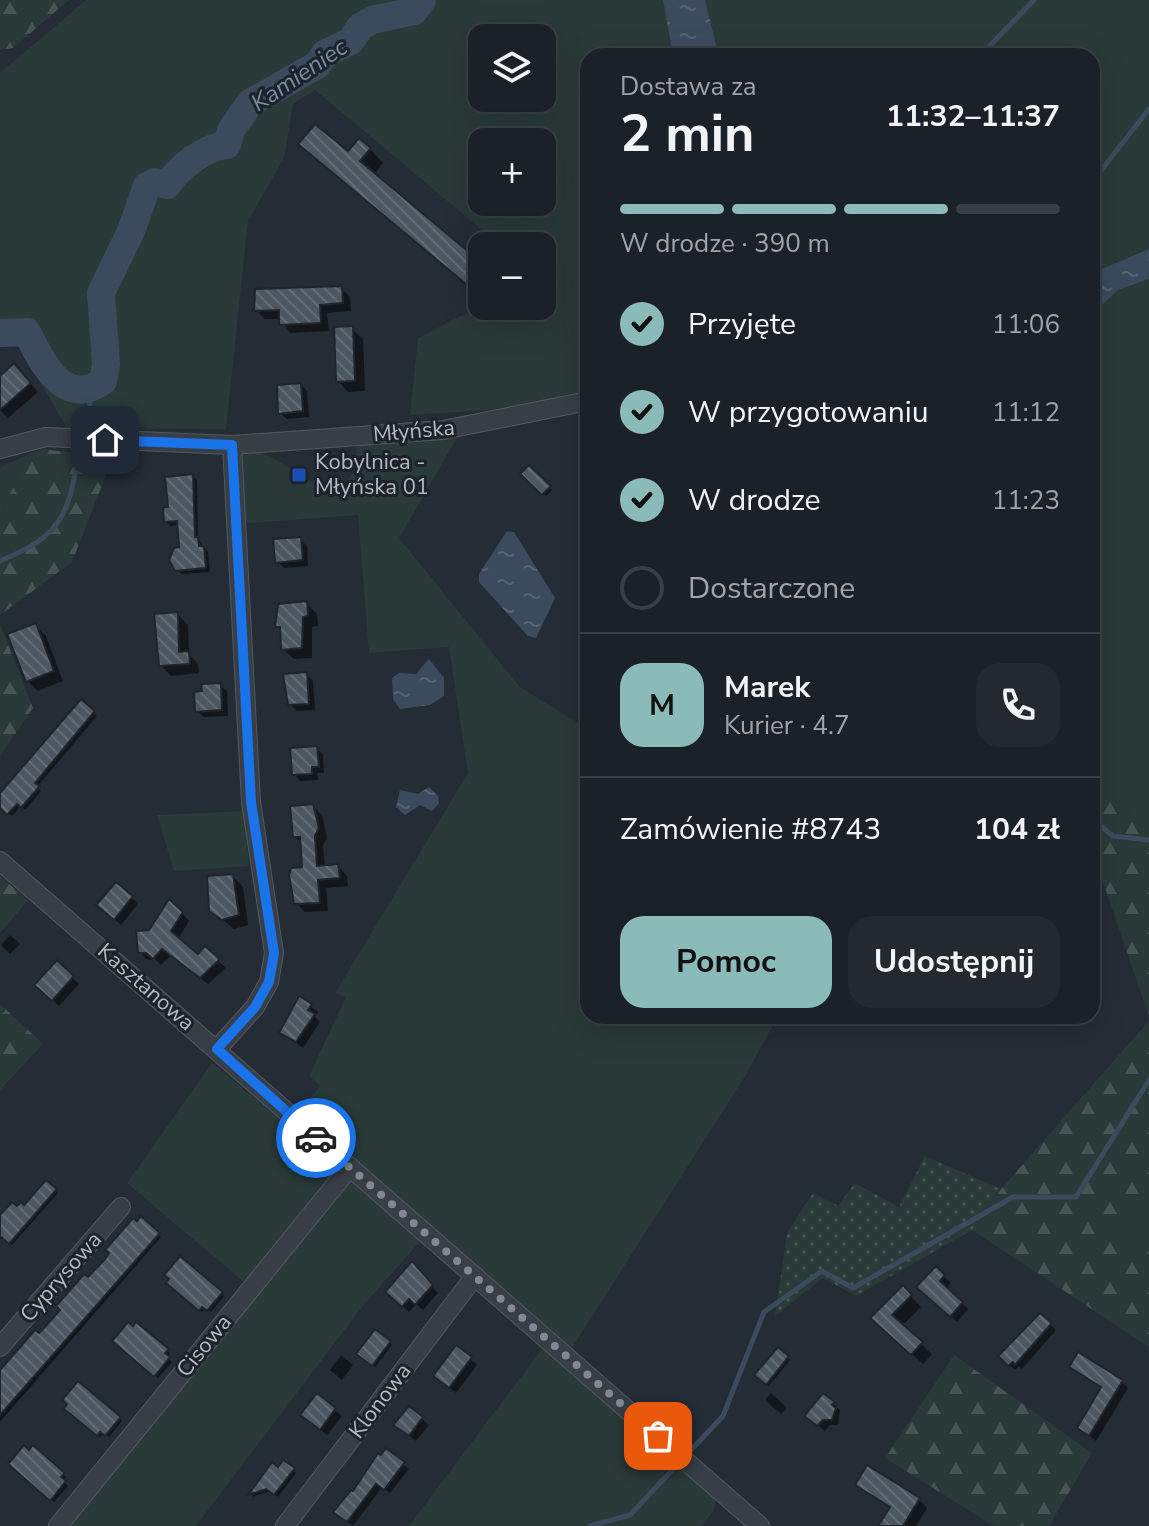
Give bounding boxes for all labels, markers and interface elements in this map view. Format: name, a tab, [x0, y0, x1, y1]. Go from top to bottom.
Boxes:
map controls	[468, 24, 556, 320]
button: layers	[468, 24, 556, 112]
water label: Kamieniec	[245, 31, 354, 119]
text: Dostawa za	[620, 69, 757, 104]
text: 11:32–11:37	[886, 96, 1060, 137]
text: 2 min	[620, 98, 755, 169]
button: +	[468, 128, 556, 216]
text: W drodze · 390 m	[620, 226, 830, 261]
button: −	[468, 232, 556, 320]
icon: check	[620, 302, 664, 346]
text: Przyjęte	[688, 304, 796, 345]
text: 11:06	[992, 307, 1060, 342]
icon: check	[620, 390, 664, 434]
text: W przygotowaniu	[688, 392, 929, 433]
text: 11:12	[992, 395, 1060, 430]
pin	[71, 406, 139, 474]
street label: Młyńska	[372, 412, 456, 450]
icon: home	[83, 418, 127, 462]
place label: Kobylnica - Młyńska 01	[315, 447, 429, 502]
marker: Kobylnica - Młyńska 01	[290, 466, 308, 484]
icon: check	[620, 478, 664, 522]
text: W drodze	[688, 480, 821, 521]
text: 11:23	[992, 483, 1060, 518]
text: Dostarczone	[688, 568, 855, 609]
button: phone	[976, 663, 1060, 747]
text: Marek	[724, 667, 810, 708]
text: M	[649, 685, 675, 726]
text: Kurier · 4.7	[724, 708, 849, 743]
text: Zamówienie #8743	[620, 809, 881, 850]
text: 104 zł	[974, 809, 1060, 850]
button: Pomoc	[620, 916, 832, 1008]
button: Udostępnij	[848, 916, 1060, 1008]
street label: Kasztanowa	[91, 936, 201, 1038]
courier	[276, 1098, 356, 1178]
icon: car	[294, 1116, 338, 1160]
street label: Cyprysowa	[13, 1225, 109, 1329]
street label: Cisowa	[170, 1308, 238, 1384]
street label: Klonowa	[342, 1357, 418, 1445]
pin	[624, 1402, 692, 1470]
icon: bag	[636, 1414, 680, 1458]

